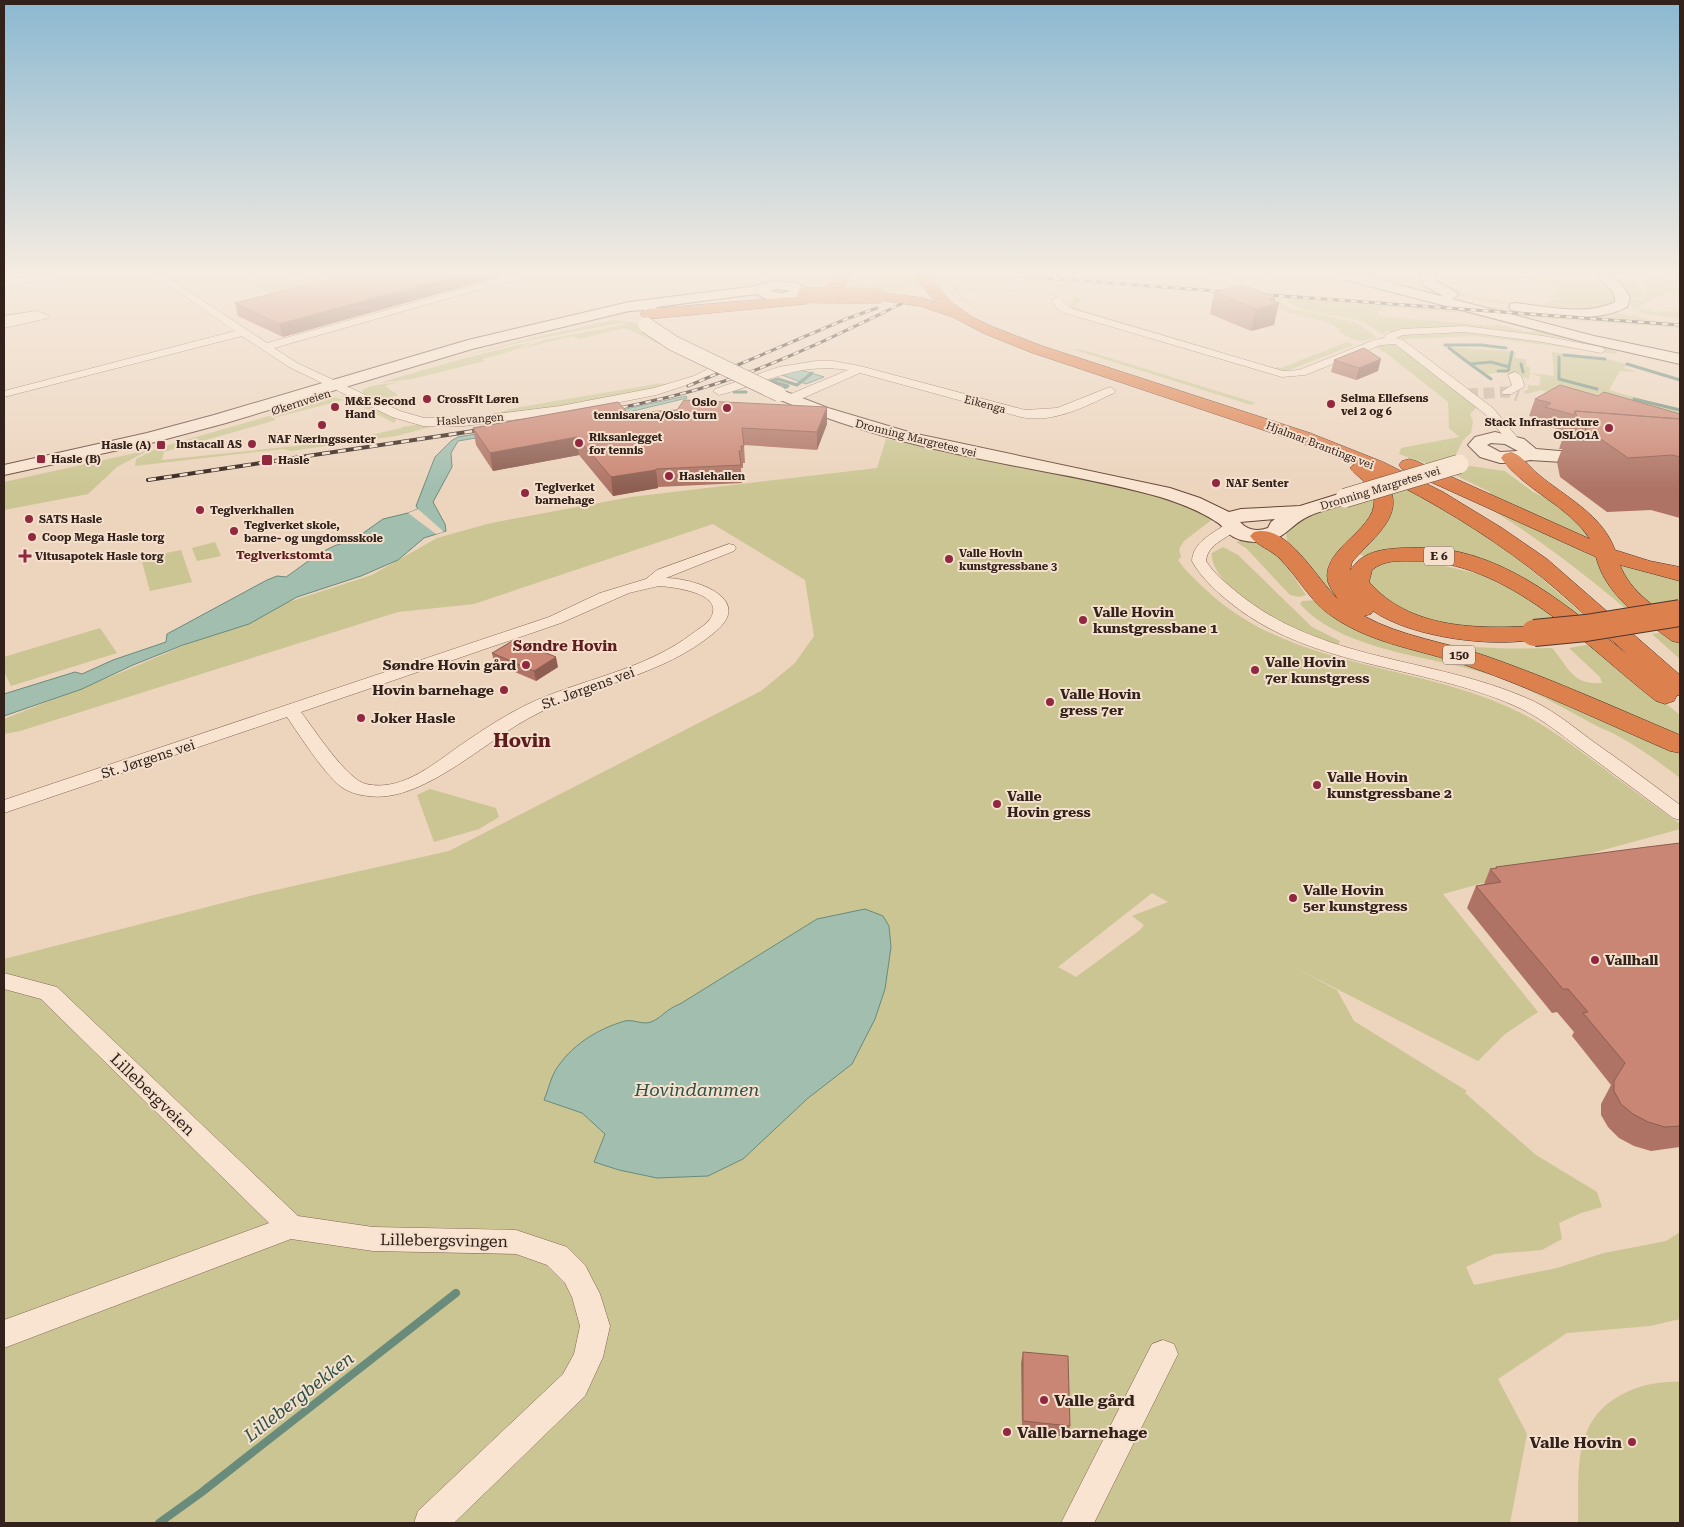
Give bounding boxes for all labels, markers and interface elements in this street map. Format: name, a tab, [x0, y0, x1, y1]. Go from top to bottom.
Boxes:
street label: Økernveien	[270, 387, 333, 418]
place label: Selma Ellefsens vei 2 og 6	[1341, 392, 1429, 418]
marker: CrossFit Løren	[421, 393, 433, 405]
place label: CrossFit Løren	[437, 393, 520, 406]
street label: Eikenga	[963, 393, 1007, 416]
place label: M&E Second Hand	[345, 395, 416, 421]
place label: Oslo tennisarena/Oslo turn	[593, 396, 718, 422]
marker: Selma Ellefsens vei 2 og 6	[1325, 398, 1337, 410]
marker: M&E Second Hand	[329, 401, 341, 413]
marker: Oslo tennisarena/Oslo turn	[721, 402, 733, 414]
street label: Haslevangen	[436, 411, 504, 428]
place label: Stack Infrastructure OSLO1A	[1485, 416, 1600, 442]
street label: Dronning Margretes vei	[854, 417, 978, 460]
marker: NAF Næringssenter	[316, 419, 328, 431]
street label: Hjalmar Brantings vei	[1264, 419, 1376, 472]
marker: Stack Infrastructure OSLO1A	[1603, 422, 1615, 434]
place label: Riksanlegget for tennis	[589, 431, 663, 457]
place label: NAF Næringssenter	[268, 433, 376, 446]
marker: Riksanlegget for tennis	[573, 437, 585, 449]
place label: Instacall AS	[176, 438, 242, 451]
marker: Instacall AS	[246, 438, 258, 450]
place label: Hasle (A)	[101, 439, 151, 452]
marker: Hasle (A)	[155, 439, 167, 451]
marker: Hasle (B)	[35, 453, 47, 465]
place label: Hasle (B)	[51, 453, 101, 466]
marker: Hasle	[260, 453, 274, 467]
place label: Hasle	[278, 454, 310, 467]
street label: Dronning Margretes vei	[1319, 464, 1442, 513]
marker: Haslehallen	[663, 470, 675, 482]
place label: Haslehallen	[679, 470, 746, 483]
marker: NAF Senter	[1210, 477, 1222, 489]
place label: NAF Senter	[1226, 477, 1289, 490]
place label: Teglverket barnehage	[535, 481, 595, 507]
marker: Teglverket barnehage	[519, 487, 531, 499]
marker: Teglverkhallen	[194, 504, 206, 516]
place label: Teglverkhallen	[210, 504, 295, 517]
marker: SATS Hasle	[23, 513, 35, 525]
place label: SATS Hasle	[39, 513, 103, 526]
place label: Teglverket skole, barne- og ungdomsskole	[244, 519, 384, 545]
marker: Teglverket skole, barne- og ungdomsskole	[228, 525, 240, 537]
marker: Coop Mega Hasle torg	[26, 531, 38, 543]
place label: Coop Mega Hasle torg	[42, 531, 165, 544]
road number: E 6	[1424, 546, 1454, 566]
place label: Valle Hovin kunstgressbane 3	[959, 547, 1057, 573]
district label: Teglverkstomta	[236, 548, 332, 562]
marker: Vitusapotek Hasle torg	[19, 550, 31, 562]
place label: Vitusapotek Hasle torg	[35, 550, 164, 563]
marker: Valle Hovin kunstgressbane 3	[943, 553, 955, 565]
place label: Valle Hovin kunstgressbane 1	[1093, 604, 1218, 636]
marker: Valle Hovin kunstgressbane 1	[1077, 614, 1089, 626]
district label: Søndre Hovin	[513, 637, 617, 655]
road number: 150	[1443, 646, 1475, 664]
place label: Valle Hovin 7er kunstgress	[1265, 654, 1369, 686]
place label: Søndre Hovin gård	[383, 657, 517, 673]
marker: Søndre Hovin gård	[520, 659, 532, 671]
street label: St. Jørgens vei	[539, 664, 637, 712]
marker: Valle Hovin 7er kunstgress	[1249, 664, 1261, 676]
place label: Hovin barnehage	[372, 682, 494, 698]
marker: Hovin barnehage	[498, 684, 510, 696]
place label: Valle Hovin gress 7er	[1059, 686, 1141, 718]
marker: Valle Hovin gress 7er	[1044, 696, 1056, 708]
place label: Joker Hasle	[371, 710, 456, 726]
marker: Joker Hasle	[355, 712, 367, 724]
district label: Hovin	[493, 729, 551, 752]
street label: St. Jørgens vei	[99, 736, 197, 782]
place label: Valle Hovin kunstgressbane 2	[1327, 769, 1452, 801]
marker: Valle Hovin kunstgressbane 2	[1311, 779, 1323, 791]
place label: Valle Hovin gress	[1007, 788, 1091, 820]
marker: Valle Hovin gress	[991, 798, 1003, 810]
place label: Valle Hovin 5er kunstgress	[1303, 882, 1407, 914]
marker: Valle Hovin 5er kunstgress	[1287, 892, 1299, 904]
place label: Vallhall	[1605, 952, 1659, 968]
marker: Vallhall	[1589, 954, 1601, 966]
street label: Lillebergveien	[106, 1049, 199, 1139]
water label: Hovindammen	[634, 1079, 759, 1100]
street label: Lillebergsvingen	[380, 1230, 508, 1251]
water label: Lillebergbekken	[239, 1347, 358, 1447]
place label: Valle gård	[1054, 1391, 1135, 1410]
marker: Valle gård	[1038, 1394, 1050, 1406]
place label: Valle barnehage	[1017, 1423, 1147, 1442]
marker: Valle barnehage	[1001, 1426, 1013, 1438]
place label: Valle Hovin	[1530, 1433, 1622, 1452]
marker: Valle Hovin	[1626, 1436, 1638, 1448]

